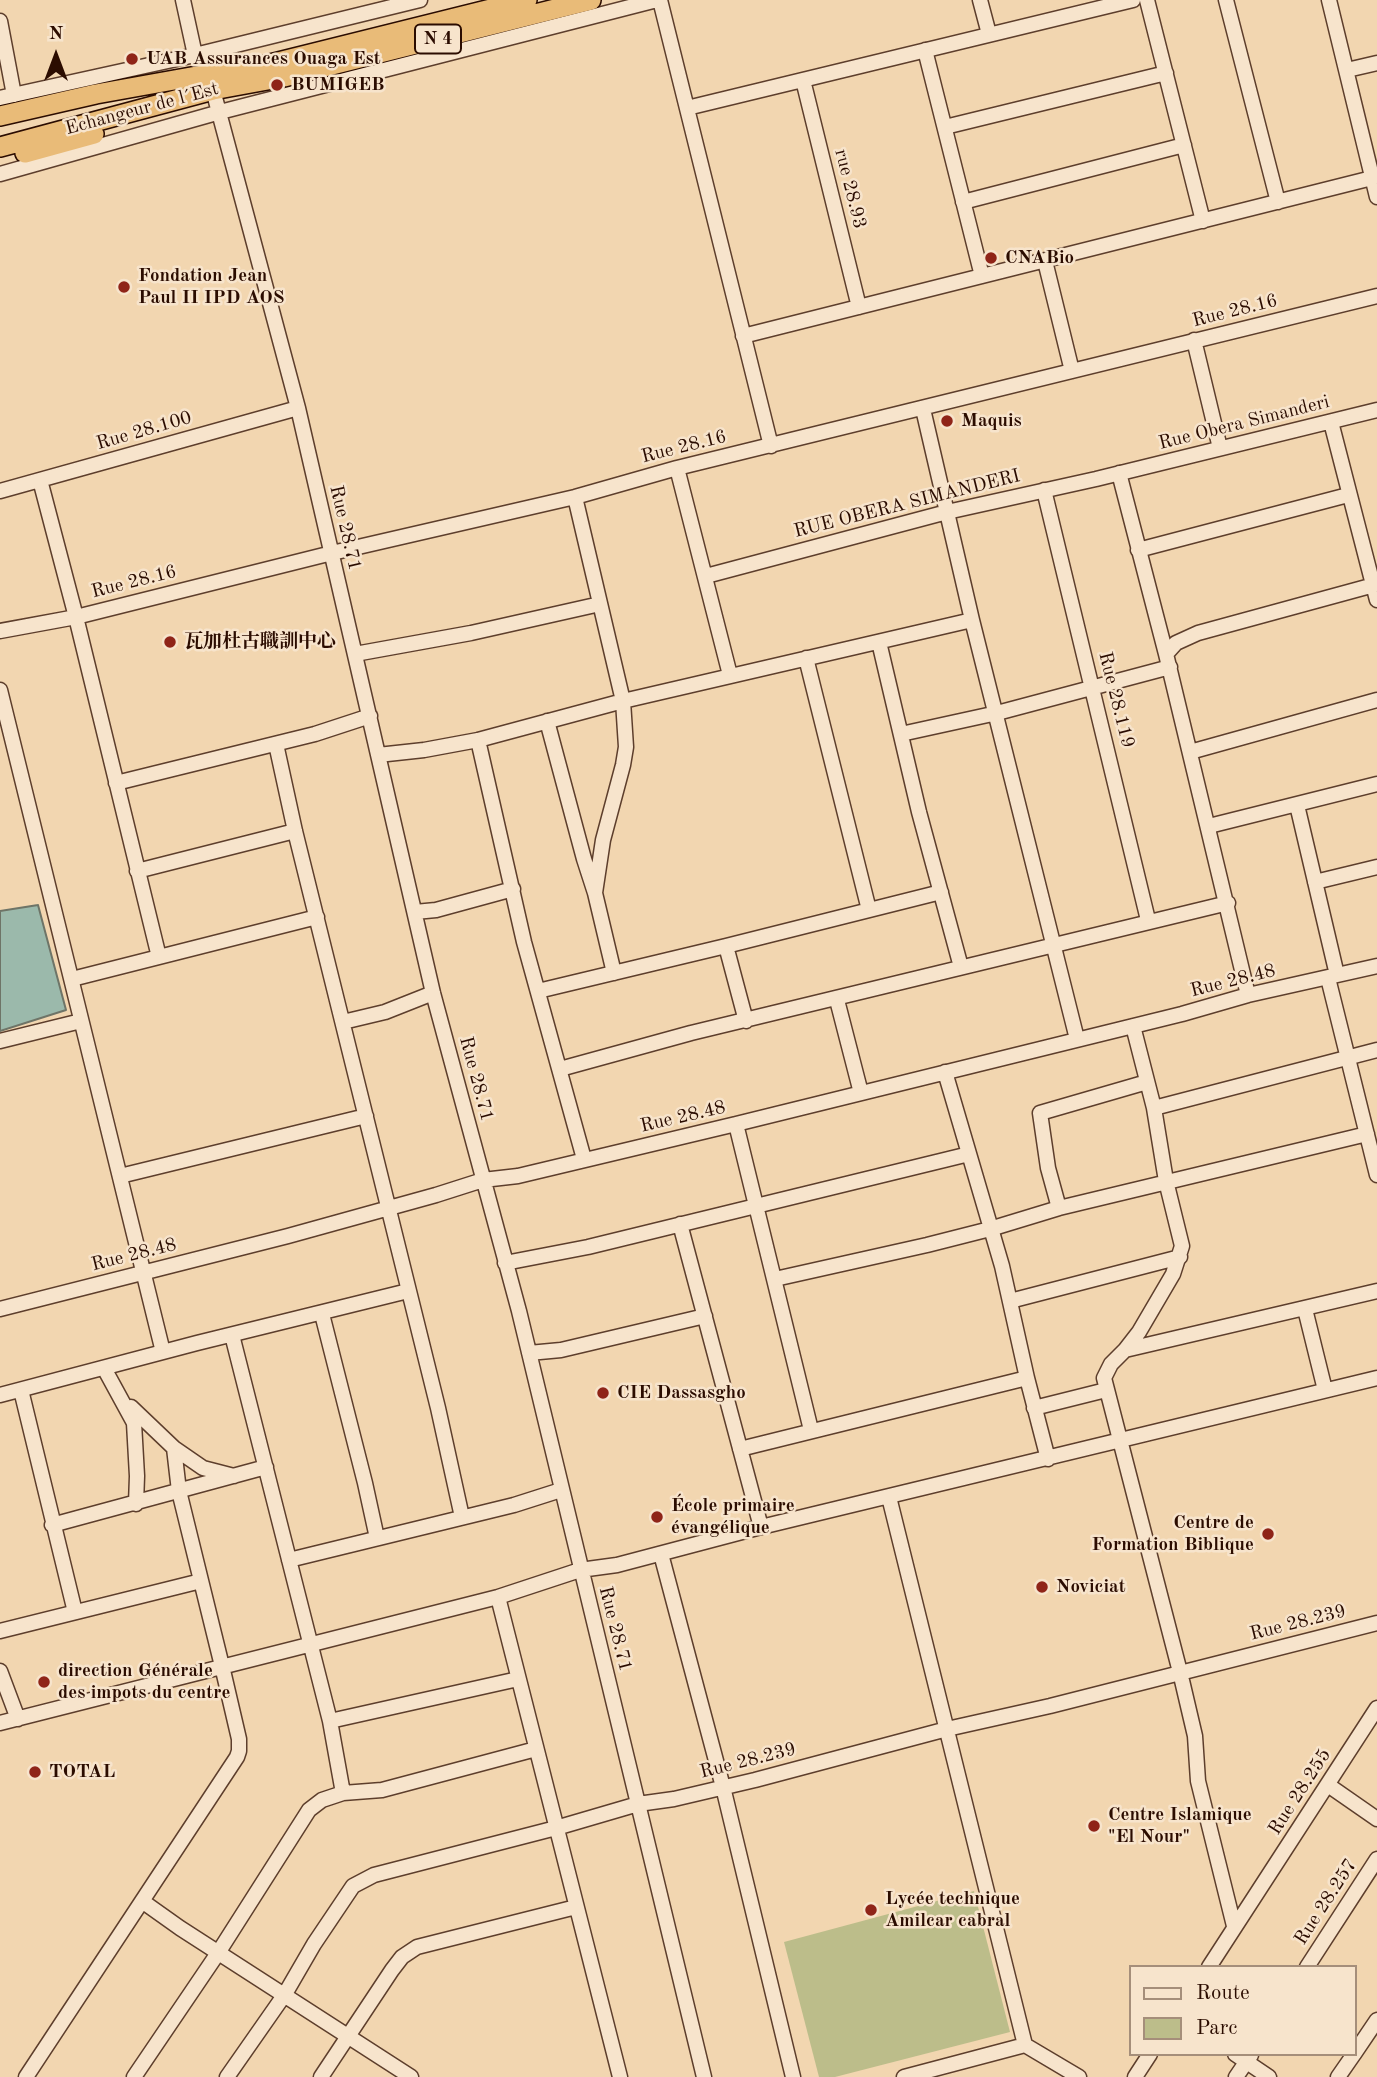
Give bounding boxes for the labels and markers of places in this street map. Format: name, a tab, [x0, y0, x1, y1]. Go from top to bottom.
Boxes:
place label: UAB Assurances Ouaga Est	[146, 48, 381, 70]
marker: UAB Assurances Ouaga Est	[124, 51, 140, 67]
place label: BUMIGEB	[291, 74, 385, 96]
marker: BUMIGEB	[269, 77, 285, 93]
place label: CNABio	[1005, 247, 1074, 269]
marker: CNABio	[983, 250, 999, 266]
place label: Fondation Jean Paul II IPD AOS	[138, 265, 284, 309]
marker: Fondation Jean Paul II IPD AOS	[116, 279, 132, 295]
place label: Maquis	[961, 410, 1022, 432]
marker: Maquis	[939, 413, 955, 429]
place label: 瓦加杜古職訓中心	[184, 631, 336, 653]
marker: 瓦加杜古職訓中心	[162, 634, 178, 650]
place label: CIE Dassasgho	[617, 1382, 746, 1404]
marker: CIE Dassasgho	[595, 1385, 611, 1401]
place label: École primaire évangélique	[671, 1495, 795, 1539]
marker: École primaire évangélique	[649, 1509, 665, 1525]
place label: Centre de Formation Biblique	[1091, 1512, 1254, 1556]
marker: Centre de Formation Biblique	[1260, 1526, 1276, 1542]
place label: Noviciat	[1056, 1576, 1126, 1598]
marker: Noviciat	[1034, 1579, 1050, 1595]
place label: direction Générale des impots du centre	[58, 1660, 230, 1704]
marker: direction Générale des impots du centre	[36, 1674, 52, 1690]
place label: TOTAL	[49, 1761, 115, 1783]
marker: TOTAL	[27, 1764, 43, 1780]
place label: Centre Islamique "El Nour"	[1108, 1804, 1252, 1848]
marker: Centre Islamique "El Nour"	[1086, 1818, 1102, 1834]
place label: Lycée technique Amilcar cabral	[885, 1888, 1020, 1932]
marker: Lycée technique Amilcar cabral	[863, 1902, 879, 1918]

